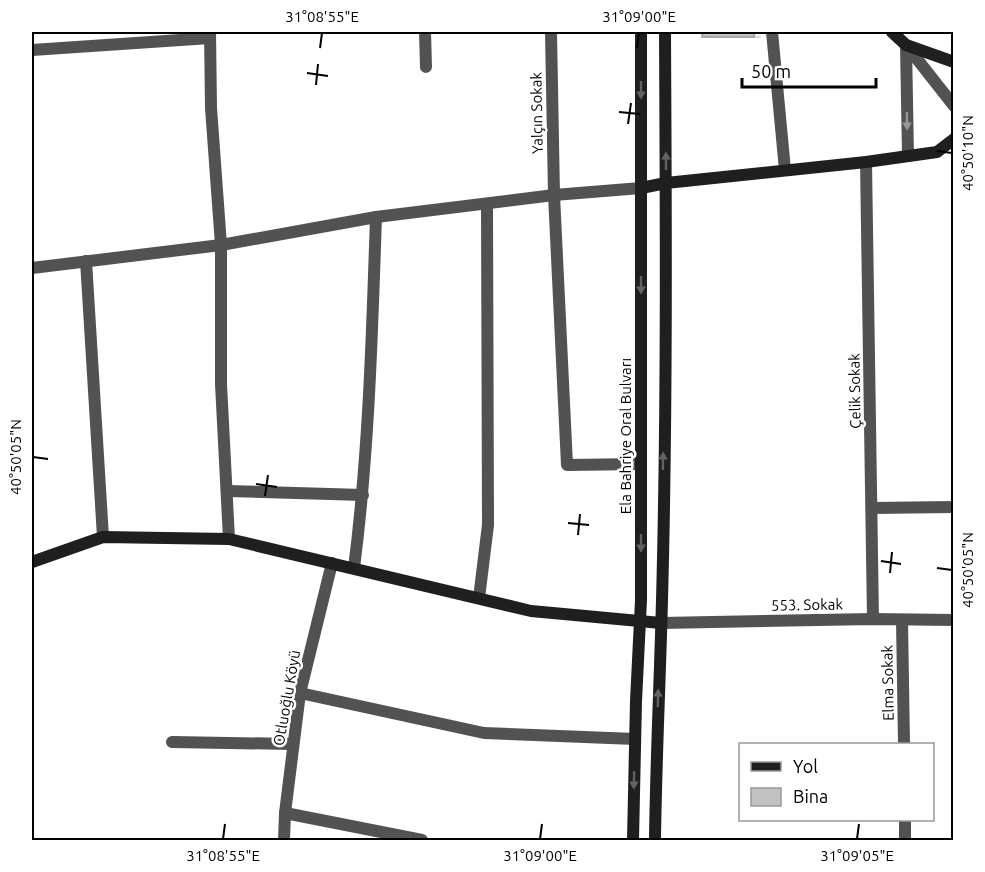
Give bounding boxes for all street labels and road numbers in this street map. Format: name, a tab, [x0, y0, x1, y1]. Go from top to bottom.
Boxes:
street label: Yalçın Sokak	[527, 71, 546, 154]
street label: Çelik Sokak	[845, 353, 864, 429]
street label: Ela Bahriye Oral Bulvarı	[617, 358, 634, 514]
street label: 553. Sokak	[771, 595, 844, 614]
street label: Elma Sokak	[878, 644, 897, 721]
street label: Otluoğlu Köyü	[270, 649, 303, 747]

